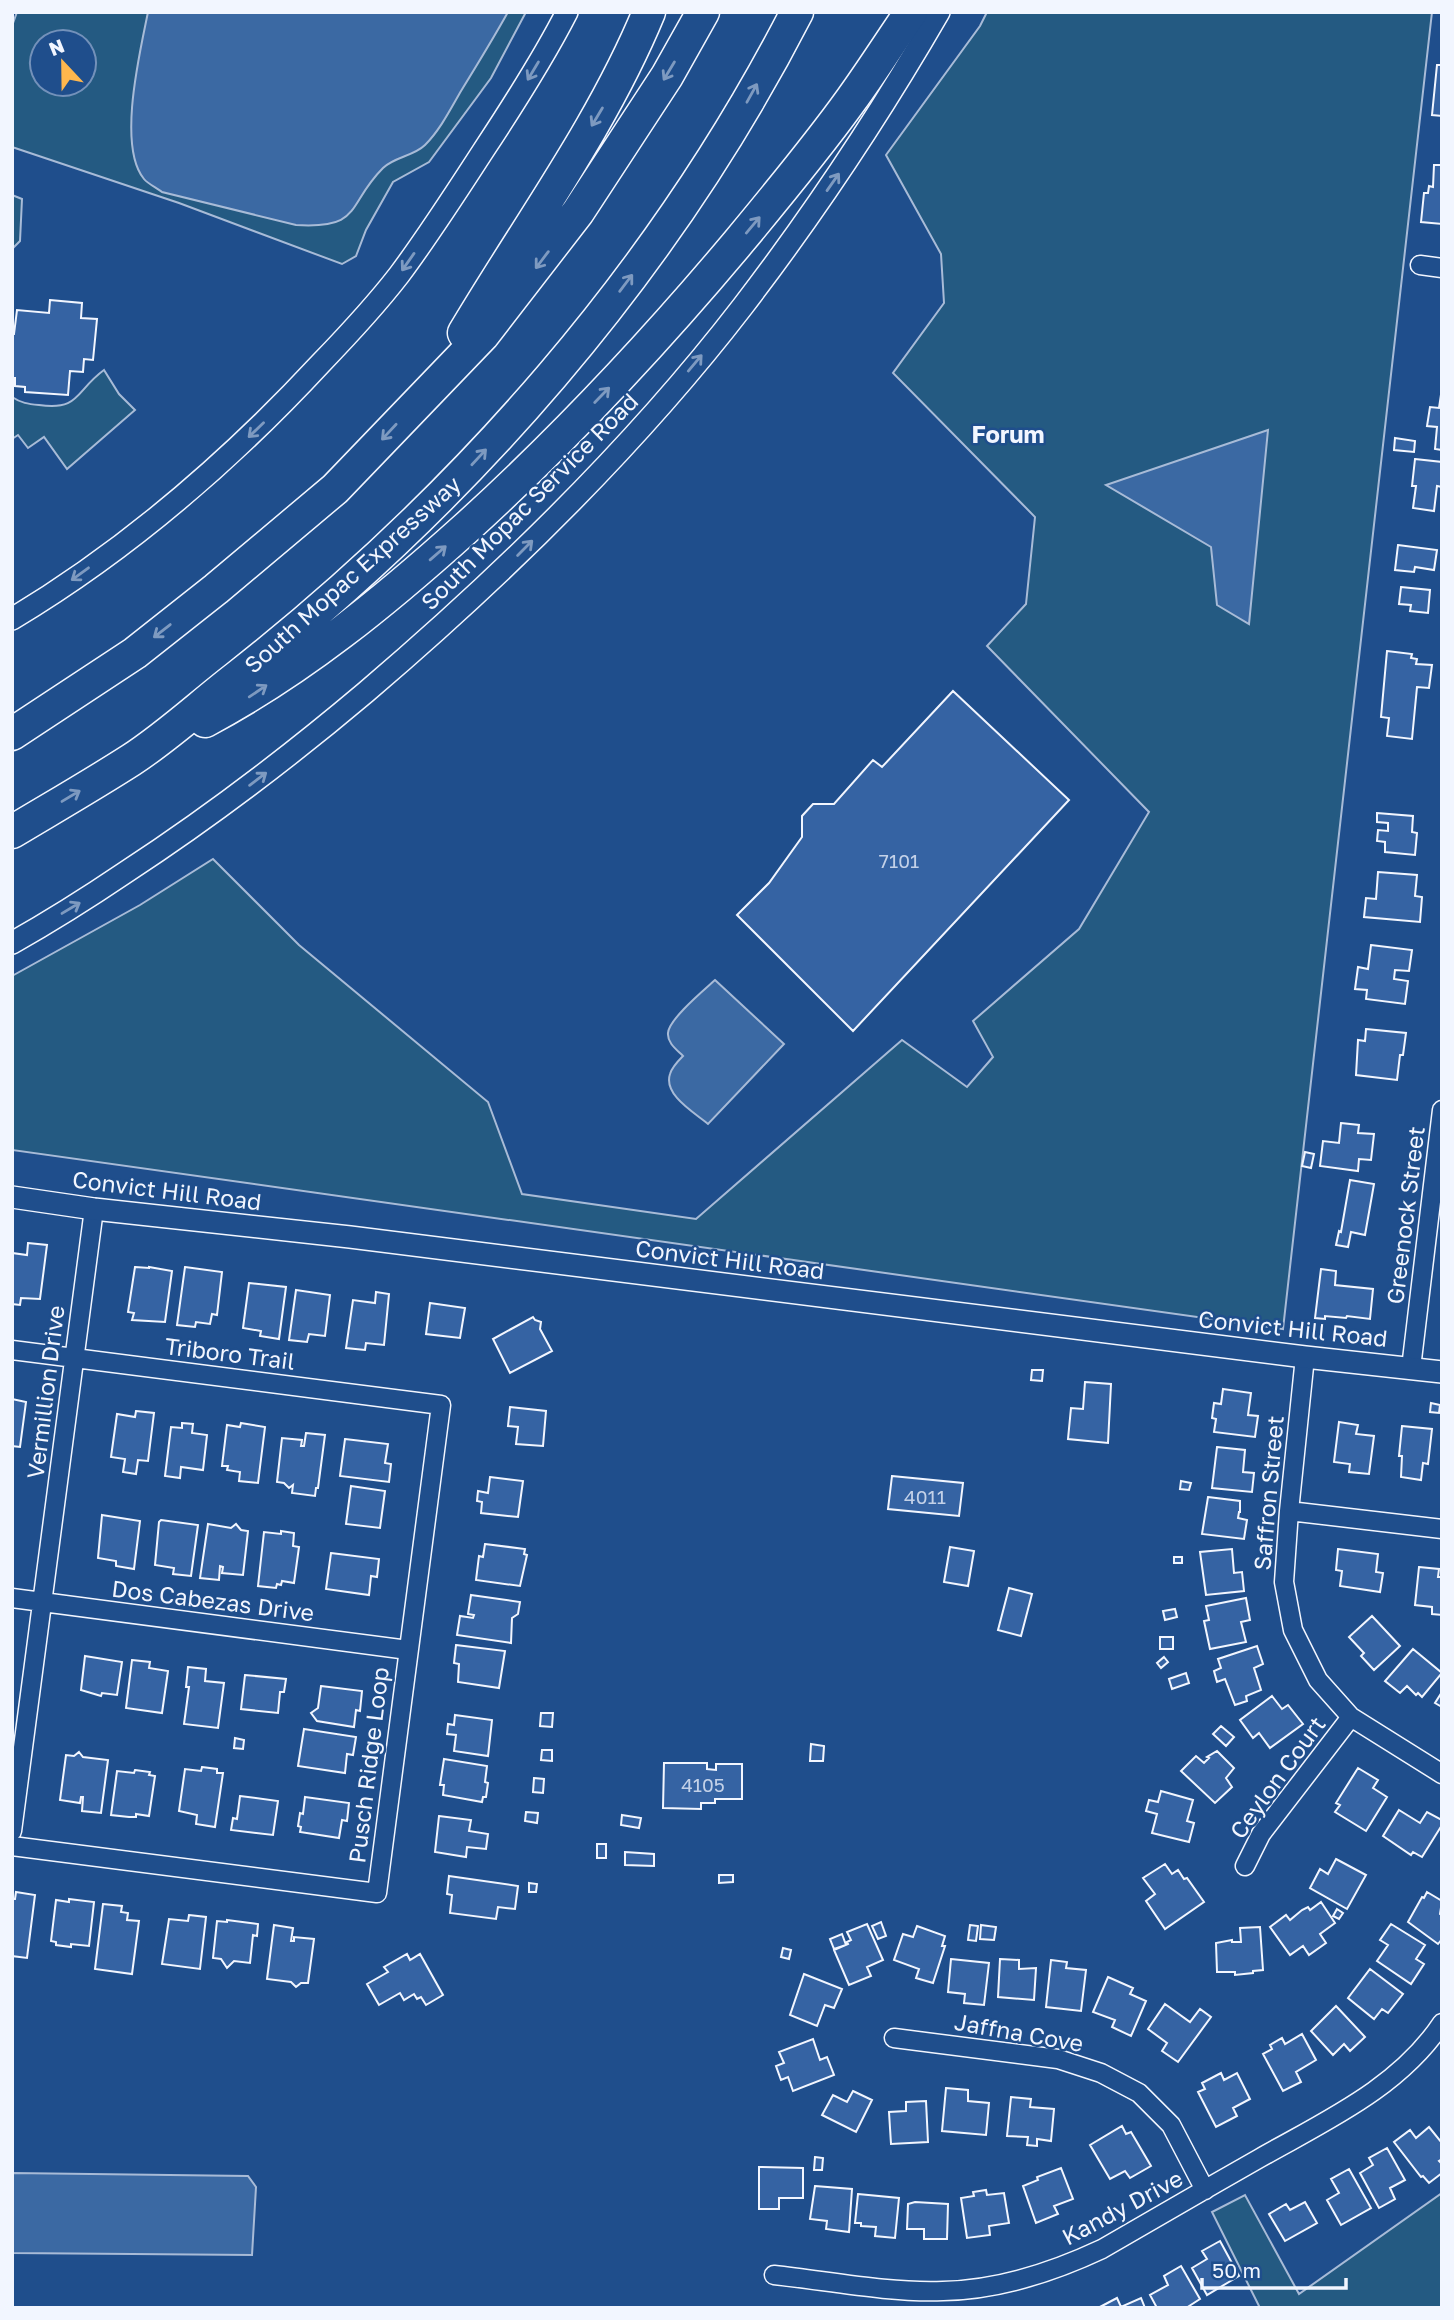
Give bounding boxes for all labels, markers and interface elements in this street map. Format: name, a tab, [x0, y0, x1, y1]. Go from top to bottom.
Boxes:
north arrow	[28, 28, 98, 98]
text: N	[45, 33, 67, 60]
one-way arrow	[526, 61, 540, 81]
one-way arrow	[662, 61, 676, 81]
one-way arrow	[745, 84, 759, 104]
one-way arrow	[590, 107, 604, 127]
one-way arrow	[826, 173, 840, 192]
one-way arrow	[745, 217, 760, 235]
one-way arrow	[534, 250, 549, 269]
one-way arrow	[401, 252, 416, 271]
one-way arrow	[618, 274, 633, 292]
one-way arrow	[687, 354, 703, 372]
street label: South Mopac Service Road	[415, 387, 643, 615]
one-way arrow	[593, 387, 610, 404]
district label: Forum	[971, 419, 1045, 448]
one-way arrow	[248, 422, 265, 439]
one-way arrow	[380, 423, 397, 440]
one-way arrow	[471, 449, 488, 466]
street label: South Mopac Expressway	[238, 469, 466, 679]
one-way arrow	[516, 540, 533, 557]
one-way arrow	[429, 545, 447, 561]
one-way arrow	[71, 567, 90, 581]
one-way arrow	[154, 624, 172, 639]
one-way arrow	[247, 684, 267, 698]
one-way arrow	[249, 771, 267, 786]
one-way arrow	[60, 789, 80, 803]
house number: 7101	[879, 849, 919, 872]
one-way arrow	[60, 900, 80, 914]
street label: Greenock Street	[1380, 1124, 1430, 1306]
street label: Convict Hill Road	[71, 1165, 263, 1215]
street label: Convict Hill Road	[634, 1234, 826, 1284]
street label: Vermillion Drive	[20, 1304, 70, 1480]
street label: Convict Hill Road	[1197, 1304, 1389, 1352]
street label: Triboro Trail	[163, 1331, 297, 1375]
street label: Saffron Street	[1247, 1414, 1289, 1572]
house number: 4011	[904, 1485, 946, 1508]
street label: Dos Cabezas Drive	[110, 1574, 316, 1626]
street label: Pusch Ridge Loop	[342, 1665, 394, 1865]
street label: Ceylon Court	[1223, 1710, 1331, 1844]
house number: 4105	[681, 1773, 725, 1796]
street label: Jaffna Cove	[952, 2007, 1086, 2057]
street label: Kandy Drive	[1057, 2164, 1187, 2250]
scale bar	[1202, 2246, 1346, 2290]
text: 50 m	[1212, 2257, 1261, 2283]

